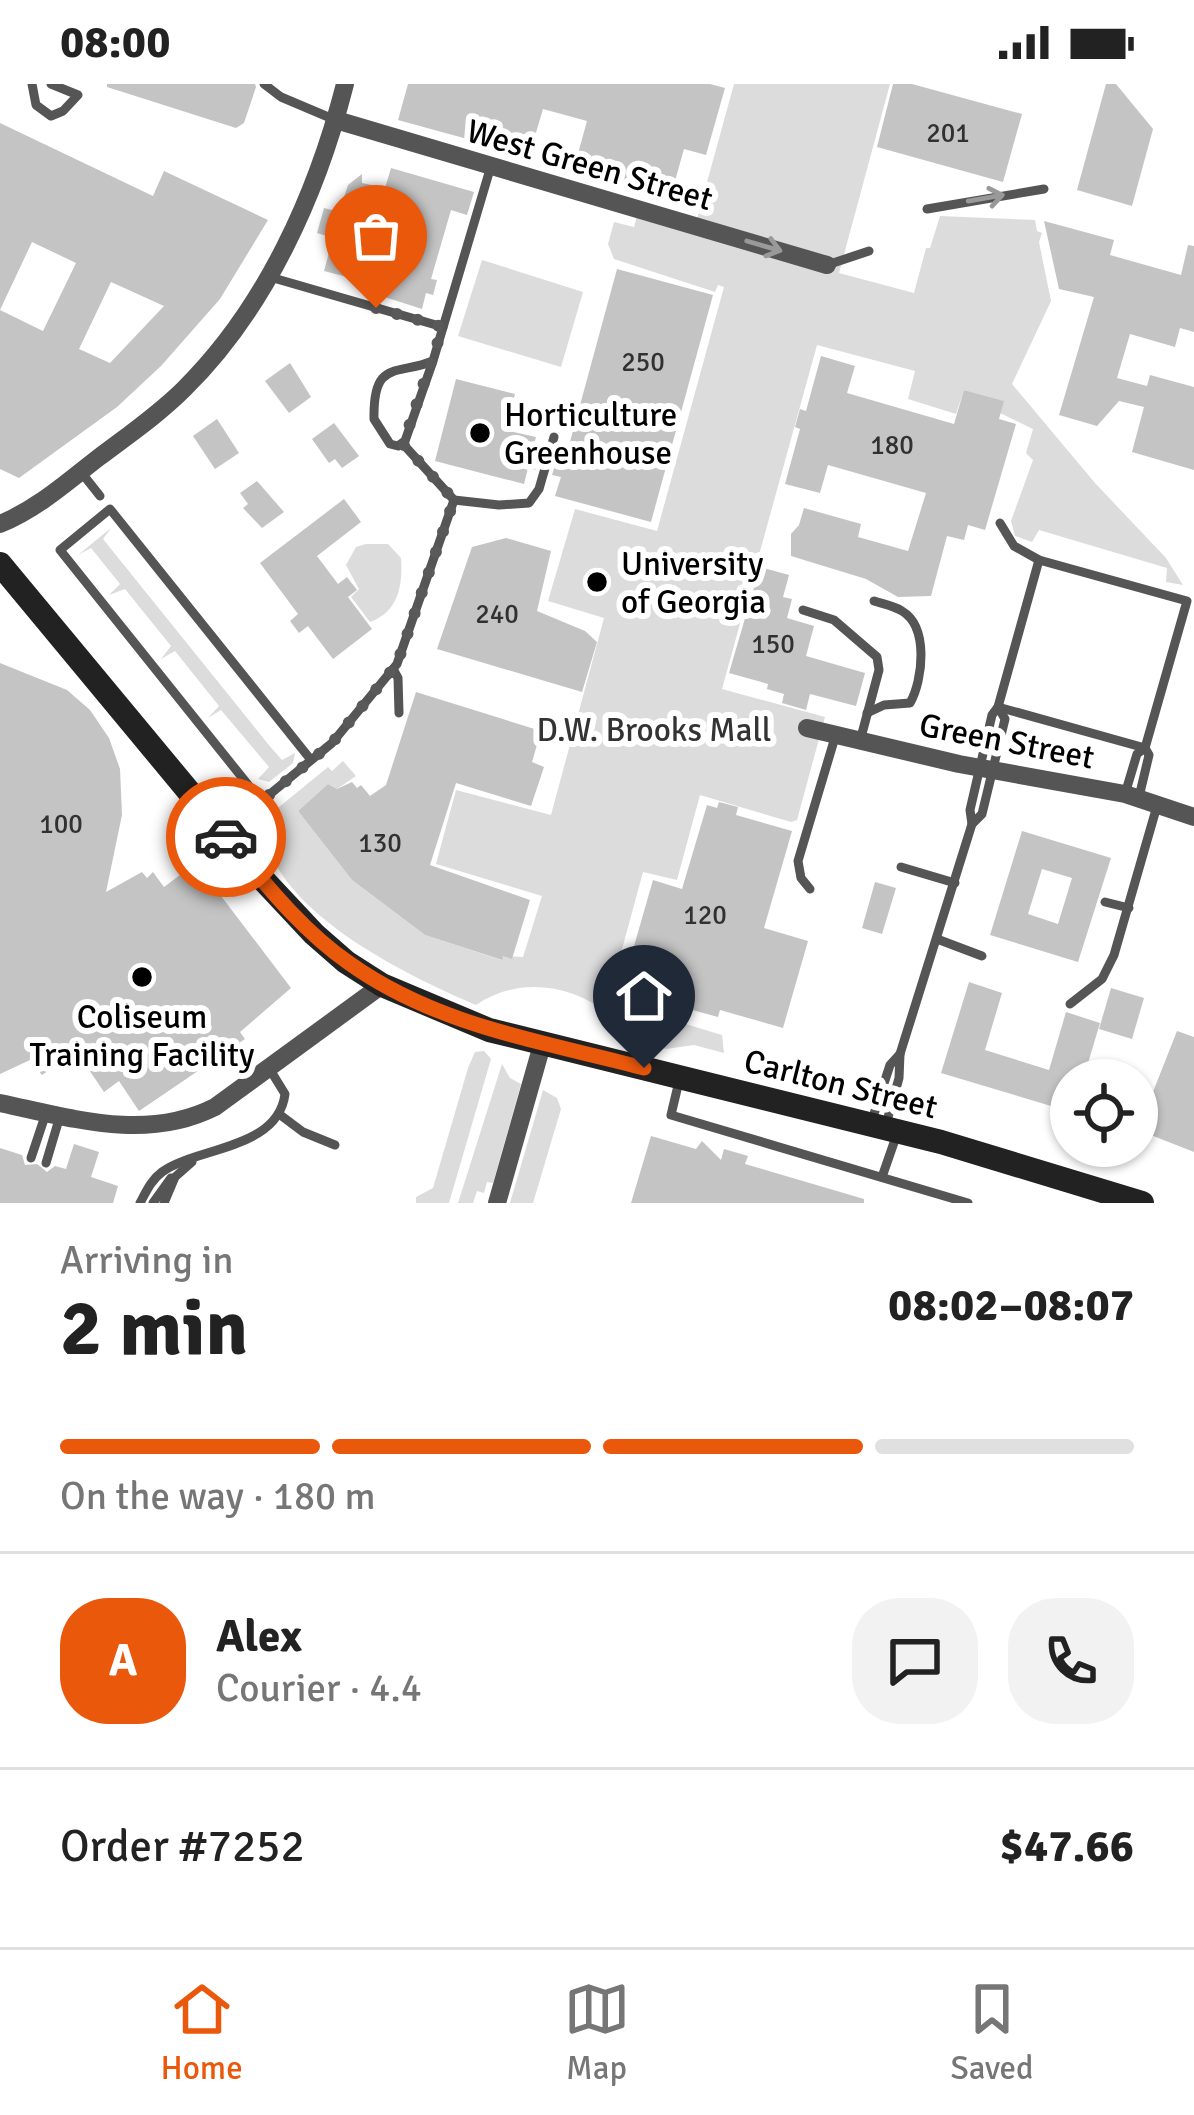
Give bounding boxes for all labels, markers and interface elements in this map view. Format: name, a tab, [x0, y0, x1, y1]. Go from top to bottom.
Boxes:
text: 08:00	[60, 15, 170, 70]
street label: West Green Street	[462, 111, 717, 220]
house number: 201	[926, 117, 970, 150]
pin	[325, 185, 427, 308]
one-way arrow	[965, 186, 1004, 209]
icon: bag	[343, 203, 409, 269]
one-way arrow	[745, 237, 783, 259]
house number: 250	[621, 346, 665, 379]
place label: Horticulture Greenhouse	[504, 395, 677, 474]
marker: Horticulture Greenhouse	[467, 420, 493, 446]
house number: 180	[870, 429, 914, 462]
place label: University of Georgia	[621, 544, 766, 623]
marker: University of Georgia	[584, 569, 610, 595]
house number: 240	[475, 598, 519, 631]
house number: 150	[751, 628, 795, 661]
street label: Green Street	[916, 704, 1098, 778]
park label: D.W. Brooks Mall	[536, 710, 772, 751]
courier	[166, 777, 286, 897]
icon: car	[193, 804, 259, 870]
house number: 100	[39, 808, 83, 841]
house number: 130	[358, 827, 402, 860]
house number: 120	[683, 899, 727, 932]
pin	[593, 945, 695, 1068]
icon: home	[611, 963, 677, 1029]
marker: Coliseum Training Facility	[129, 964, 155, 990]
place label: Coliseum Training Facility	[30, 997, 255, 1076]
street label: Carlton Street	[740, 1041, 941, 1128]
map controls	[1050, 1059, 1158, 1167]
button: locate	[1050, 1059, 1158, 1167]
text: Arriving in	[60, 1236, 234, 1284]
text: 08:02–08:07	[888, 1278, 1134, 1333]
text: 2 min	[60, 1281, 248, 1377]
text: On the way · 180 m	[60, 1472, 376, 1520]
button: chat	[852, 1598, 978, 1724]
button: phone	[1008, 1598, 1134, 1724]
text: Alex	[216, 1609, 302, 1664]
text: A	[109, 1633, 137, 1688]
text: Courier · 4.4	[216, 1664, 422, 1712]
text: Order #7252	[60, 1819, 305, 1874]
text: $47.66	[1000, 1819, 1134, 1874]
tab: Home	[160, 1976, 243, 2089]
tab: Map	[564, 1976, 630, 2089]
tab: Saved	[950, 1976, 1034, 2089]

